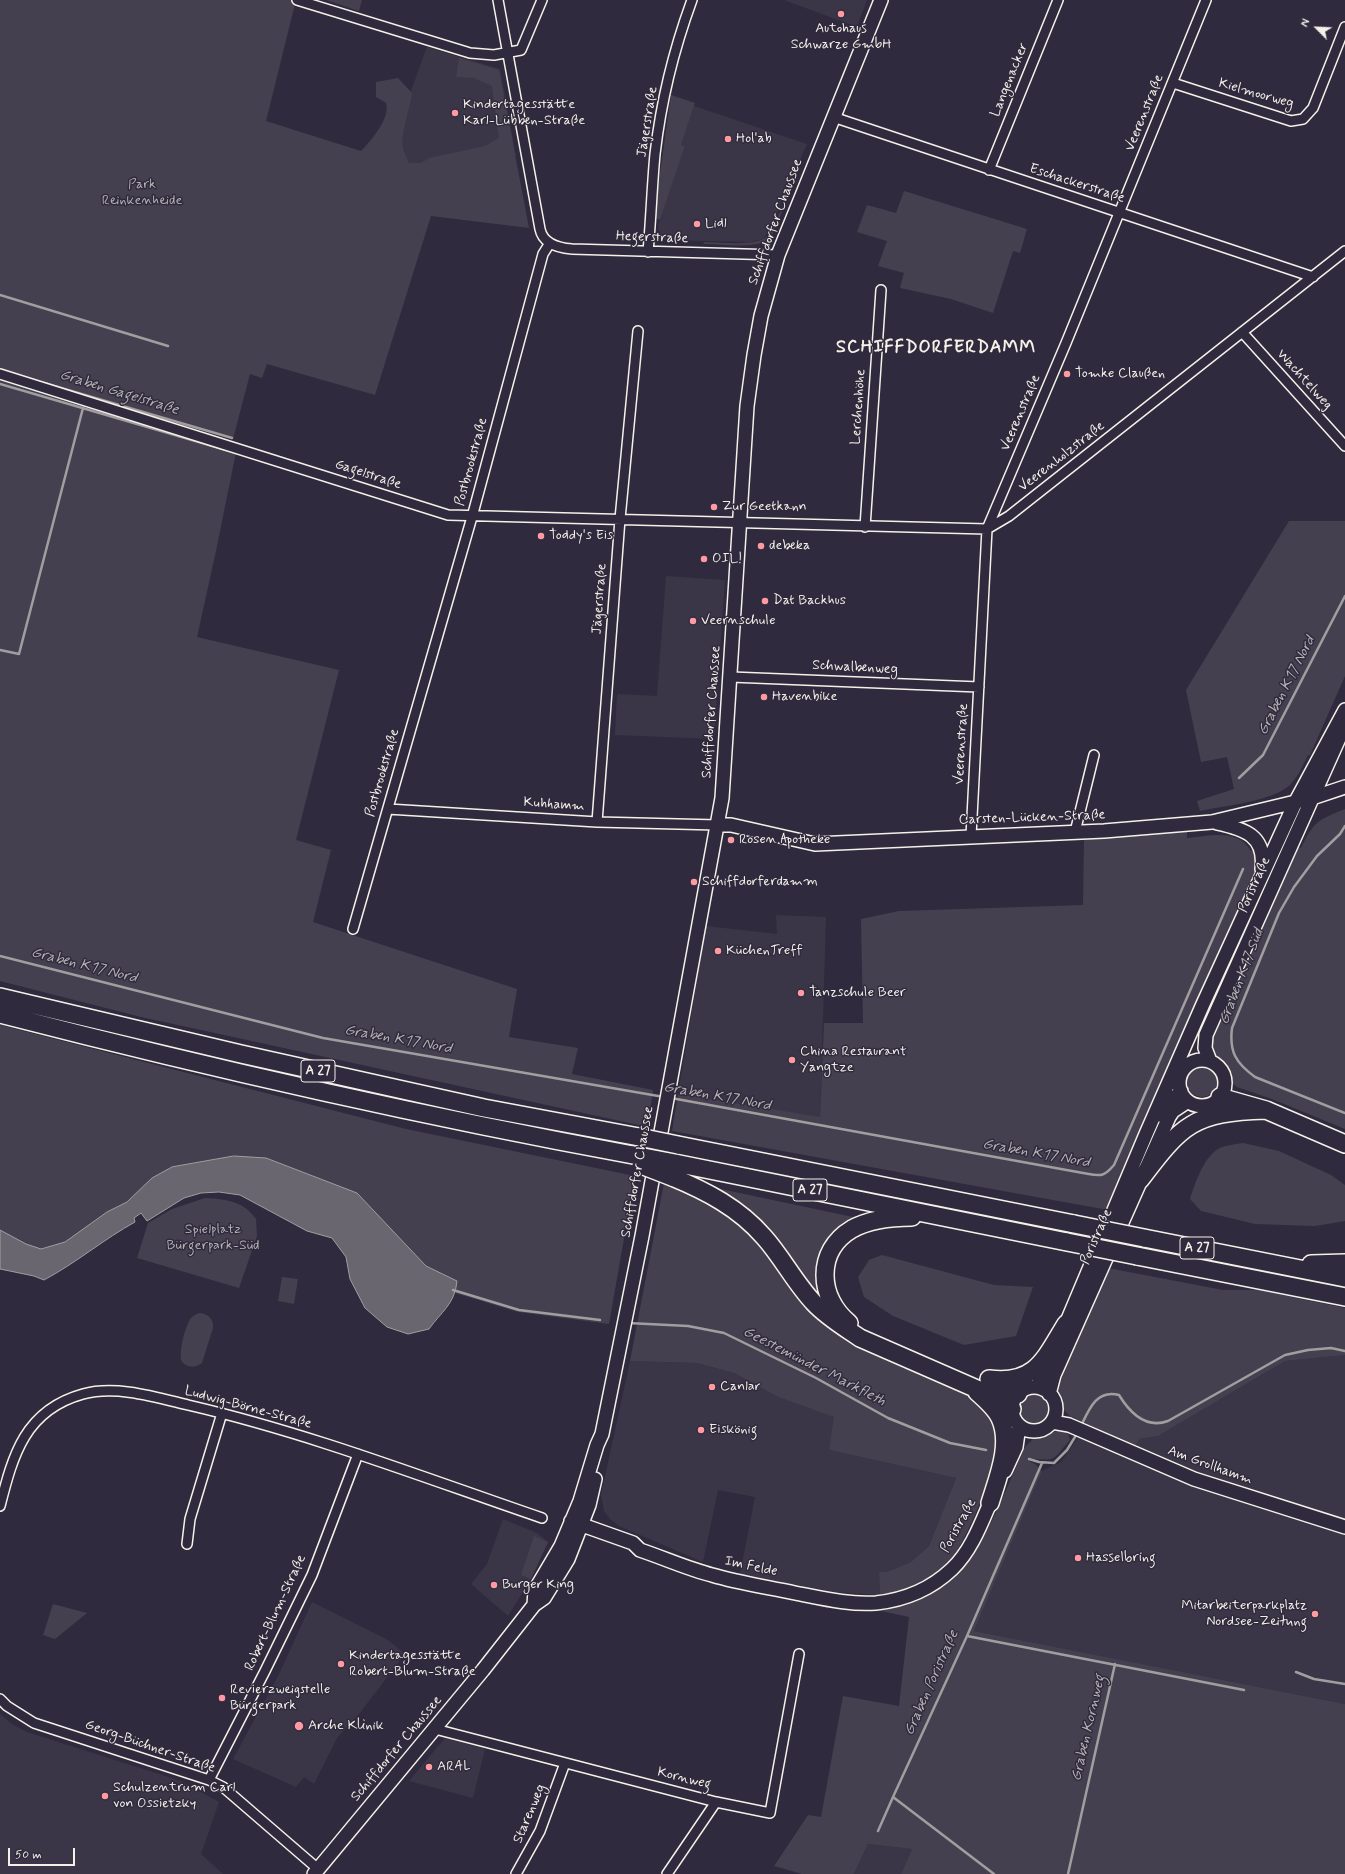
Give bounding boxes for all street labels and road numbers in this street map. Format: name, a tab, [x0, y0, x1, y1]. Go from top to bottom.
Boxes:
street label: Langenacker	[988, 40, 1032, 120]
street label: Veerenstraße	[1122, 72, 1168, 154]
street label: Kielmoorweg	[1216, 75, 1296, 113]
street label: Jägerstraße	[634, 85, 662, 159]
street label: Schiffdorfer Chaussee	[745, 157, 807, 287]
street label: Eschackerstraße	[1027, 161, 1127, 207]
street label: Hegerstraße	[615, 228, 689, 248]
street label: Wachtelweg	[1273, 346, 1335, 414]
street label: Lerchenhöhe	[848, 369, 870, 445]
street label: Veerenstraße	[997, 372, 1045, 454]
street label: Postbrookstraße	[452, 416, 492, 508]
street label: Veerenholzstraße	[1016, 418, 1108, 496]
street label: Gagelstraße	[333, 456, 403, 494]
street label: Jägerstraße	[589, 563, 611, 635]
street label: Schiffdorfer Chaussee	[699, 645, 725, 779]
street label: Schwalbenweg	[812, 657, 898, 679]
street label: Veerenstraße	[951, 703, 973, 785]
street label: Postbrookstraße	[362, 727, 404, 819]
street label: Kuhhamm	[523, 794, 585, 816]
street label: Carsten-Lücken-Straße	[958, 807, 1106, 829]
street label: Poristraße	[1235, 855, 1275, 915]
road number: A 27	[301, 1060, 335, 1082]
street label: Schiffdorfer Chaussee	[618, 1105, 658, 1239]
road number: A 27	[793, 1179, 827, 1201]
street label: Poristraße	[1077, 1207, 1117, 1267]
road number: A 27	[1180, 1237, 1214, 1259]
street label: Ludwig-Börne-Straße	[183, 1383, 313, 1433]
street label: Am Grollhamm	[1165, 1443, 1255, 1489]
street label: Poristraße	[937, 1496, 981, 1556]
street label: Robert-Blum-Straße	[242, 1552, 310, 1674]
street label: Im Felde	[723, 1553, 779, 1581]
street label: Schiffdorfer Chaussee	[348, 1693, 446, 1805]
street label: Georg-Büchner-Straße	[82, 1717, 218, 1777]
street label: Kornweg	[655, 1764, 713, 1794]
street label: Starenweg	[510, 1782, 550, 1846]

